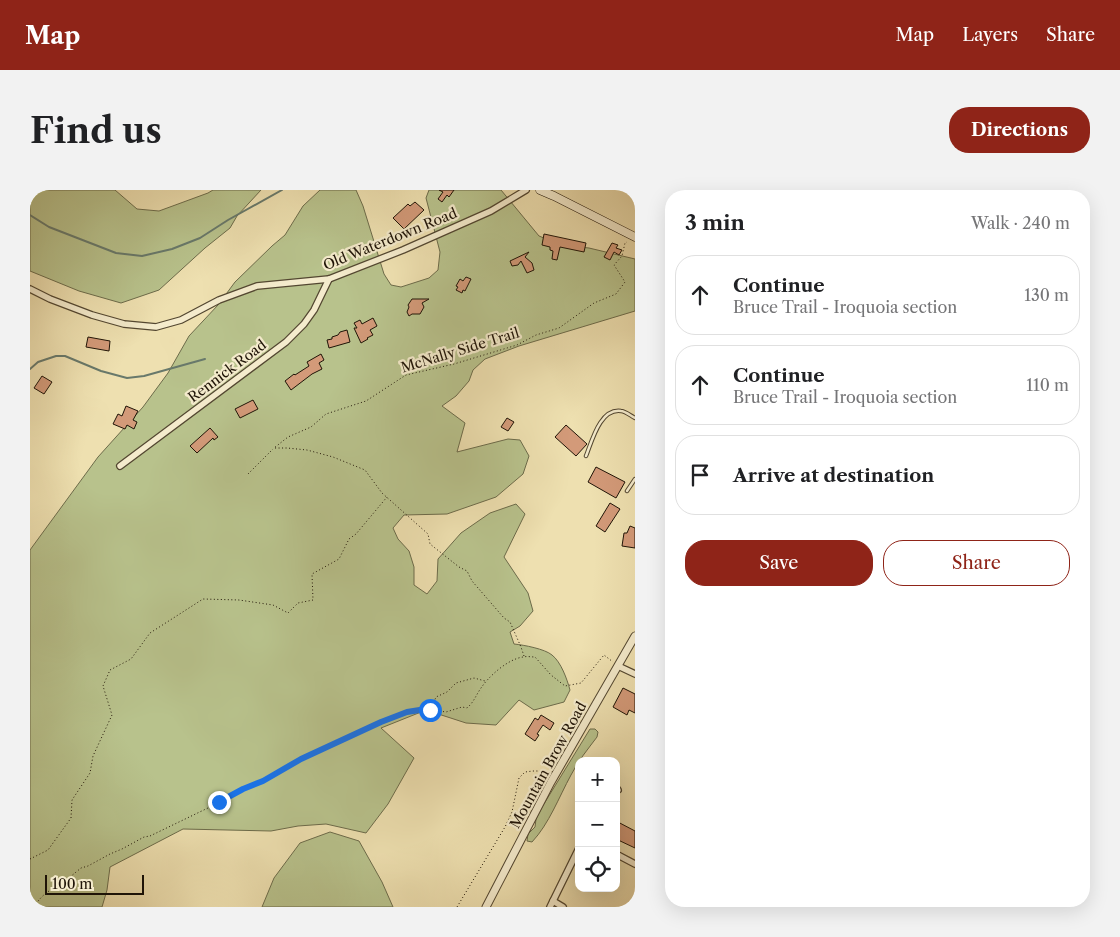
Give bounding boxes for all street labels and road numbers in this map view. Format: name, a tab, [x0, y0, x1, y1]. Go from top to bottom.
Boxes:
street label: Old Waterdown Road	[320, 204, 460, 274]
street label: McNally Side Trail	[399, 323, 521, 377]
street label: Rennick Road	[184, 335, 270, 406]
street label: Mountain Brow Road	[506, 698, 591, 831]

